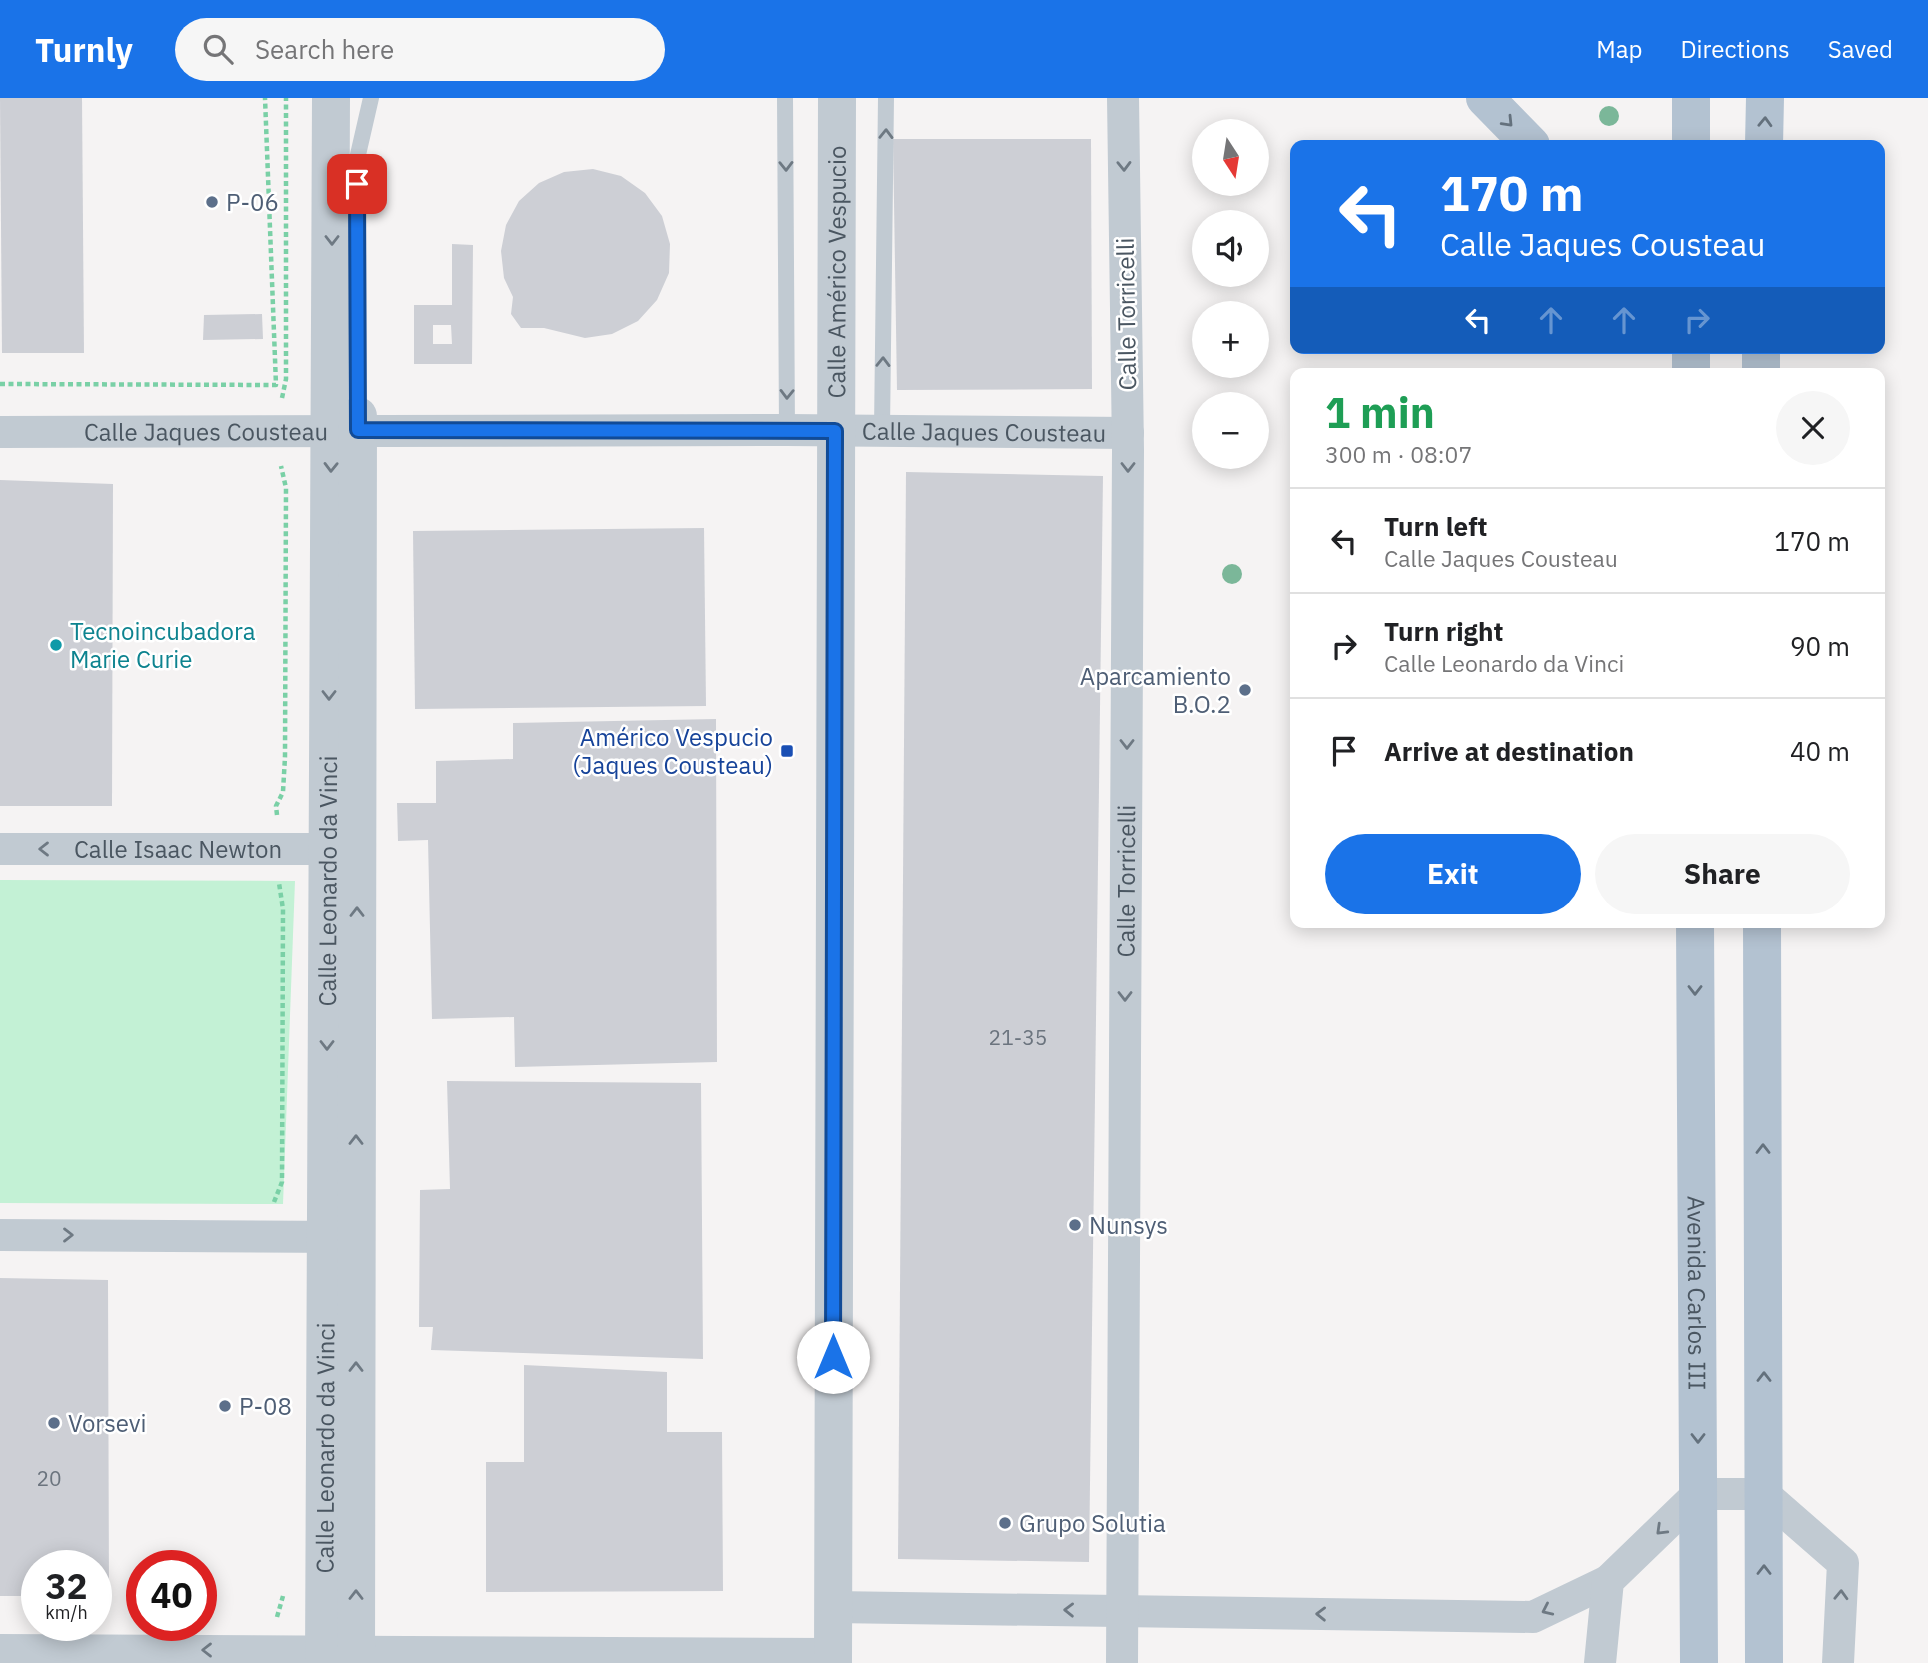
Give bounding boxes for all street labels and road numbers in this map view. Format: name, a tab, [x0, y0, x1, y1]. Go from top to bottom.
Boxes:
street label: Calle Américo Vespucio	[820, 146, 853, 398]
street label: Calle Torricelli	[1109, 237, 1143, 391]
street label: Calle Jaques Cousteau	[84, 415, 328, 448]
street label: Calle Jaques Cousteau	[862, 415, 1106, 449]
street label: Calle Leonardo da Vinci	[311, 755, 344, 1007]
street label: Calle Torricelli	[1109, 804, 1142, 958]
street label: Calle Isaac Newton	[74, 833, 282, 865]
street label: Avenida Carlos III	[1680, 1196, 1714, 1390]
street label: Calle Leonardo da Vinci	[308, 1322, 342, 1574]

